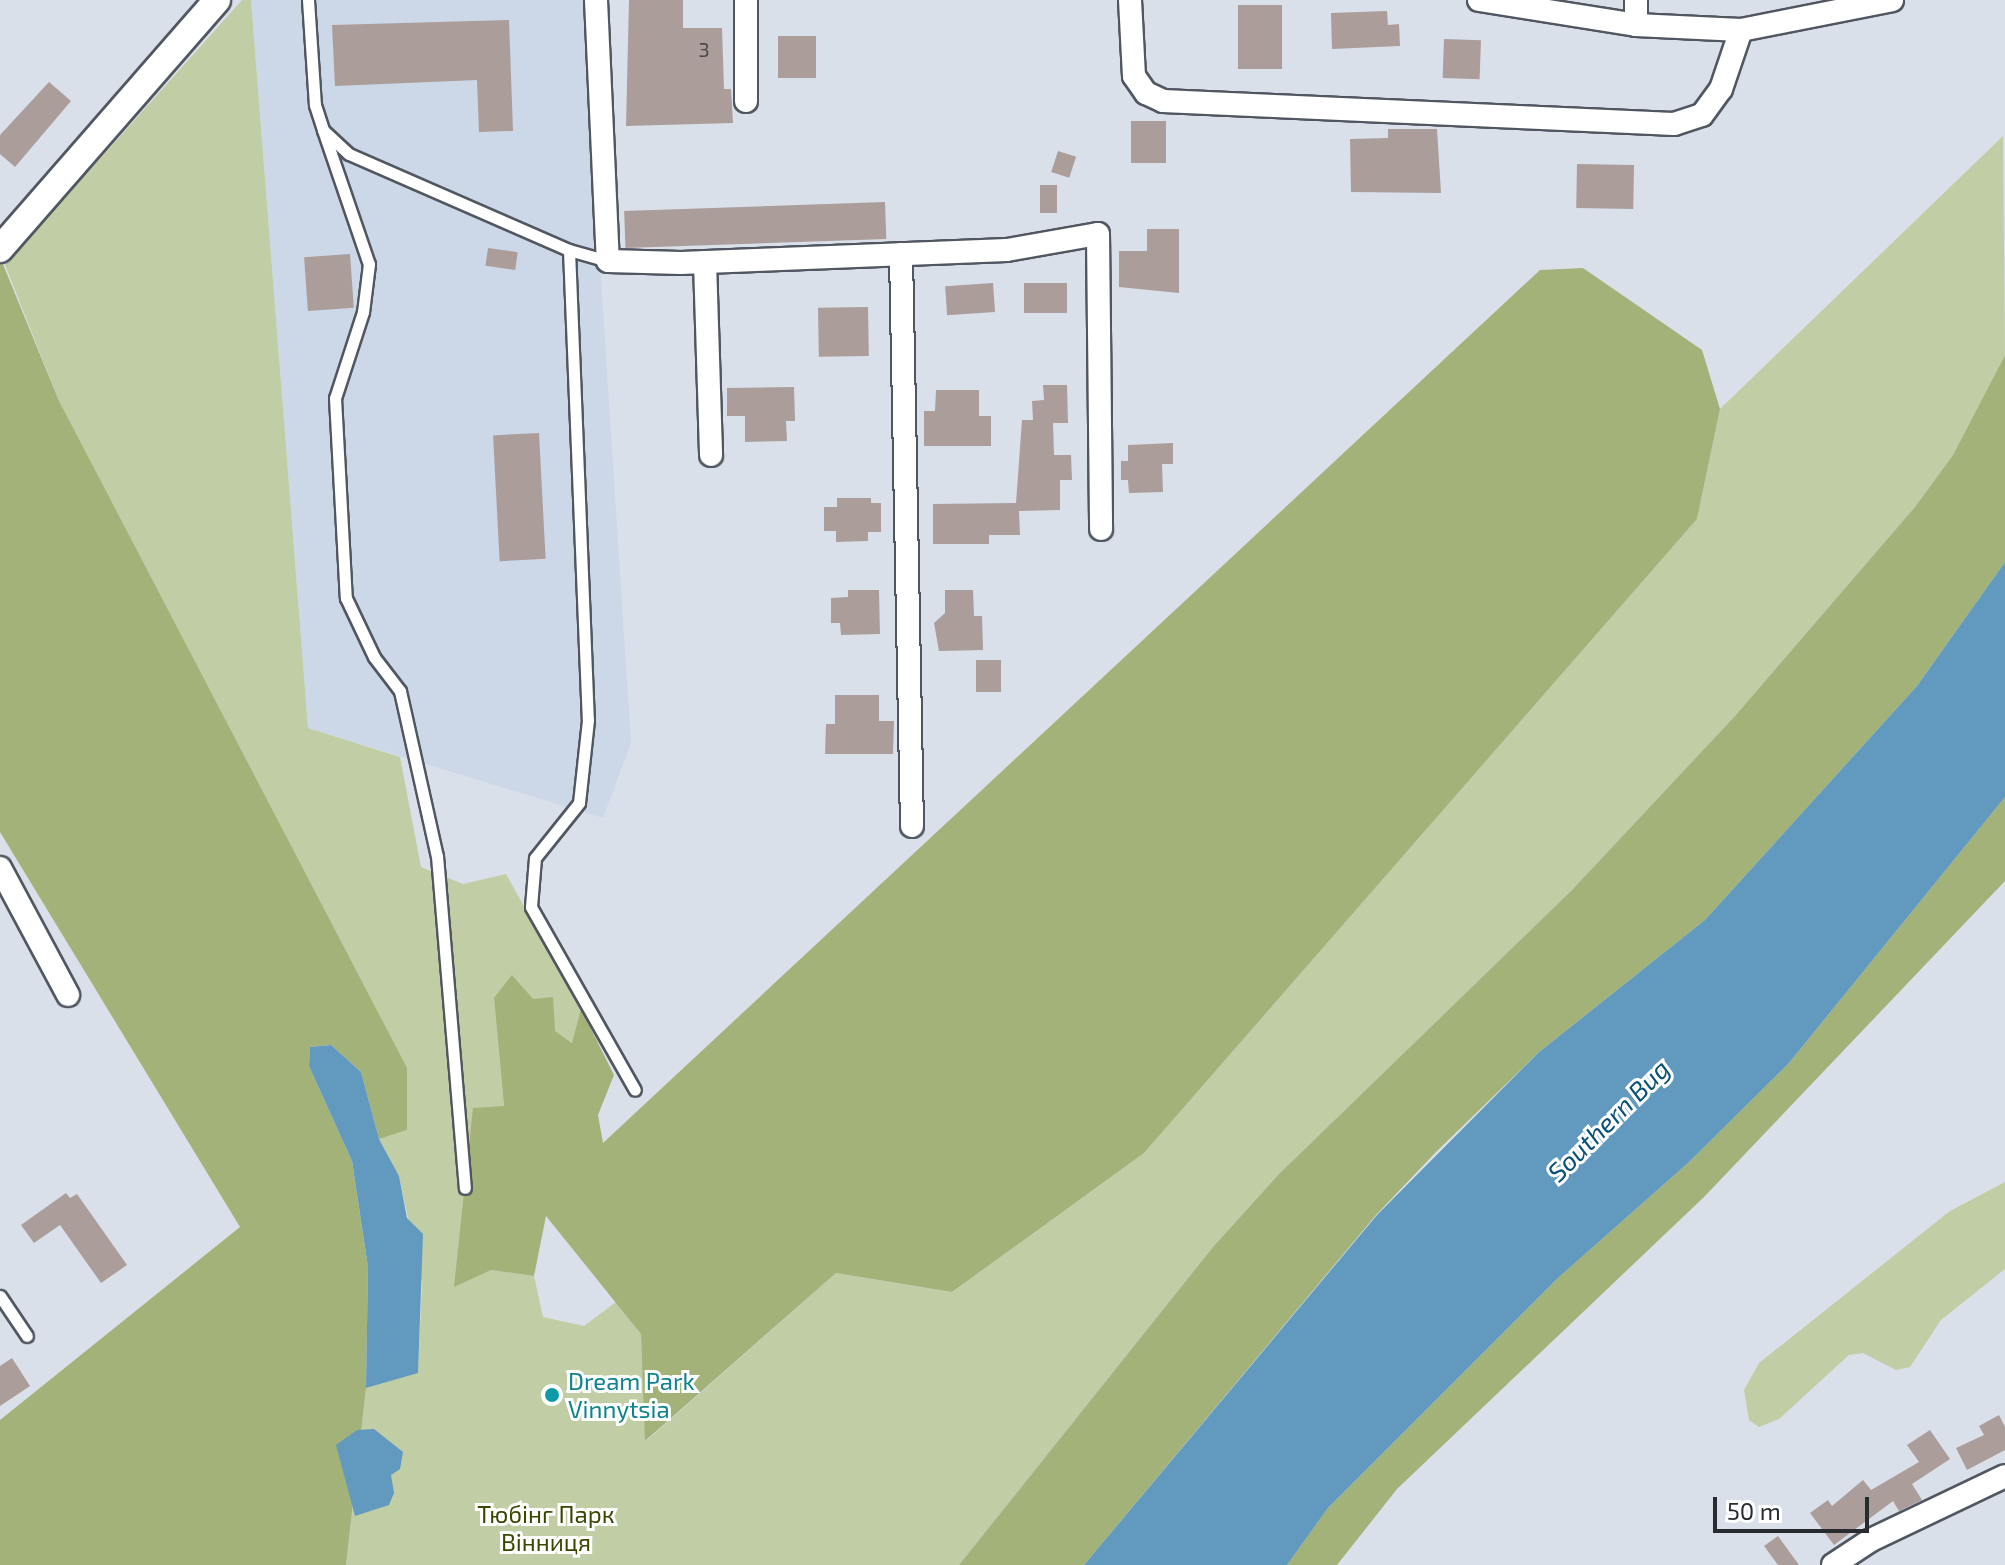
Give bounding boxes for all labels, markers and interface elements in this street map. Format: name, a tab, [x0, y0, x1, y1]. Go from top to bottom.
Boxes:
house number: 3	[698, 37, 710, 61]
water label: Southern Bug	[1541, 1053, 1675, 1187]
place label: Dream Park Vinnytsia	[568, 1367, 695, 1423]
marker: Dream Park Vinnytsia	[543, 1386, 561, 1404]
scale bar	[1717, 1481, 1873, 1531]
text: 50 m	[1727, 1496, 1781, 1525]
park label: Тюбінг Парк Вінниця	[477, 1500, 615, 1556]

